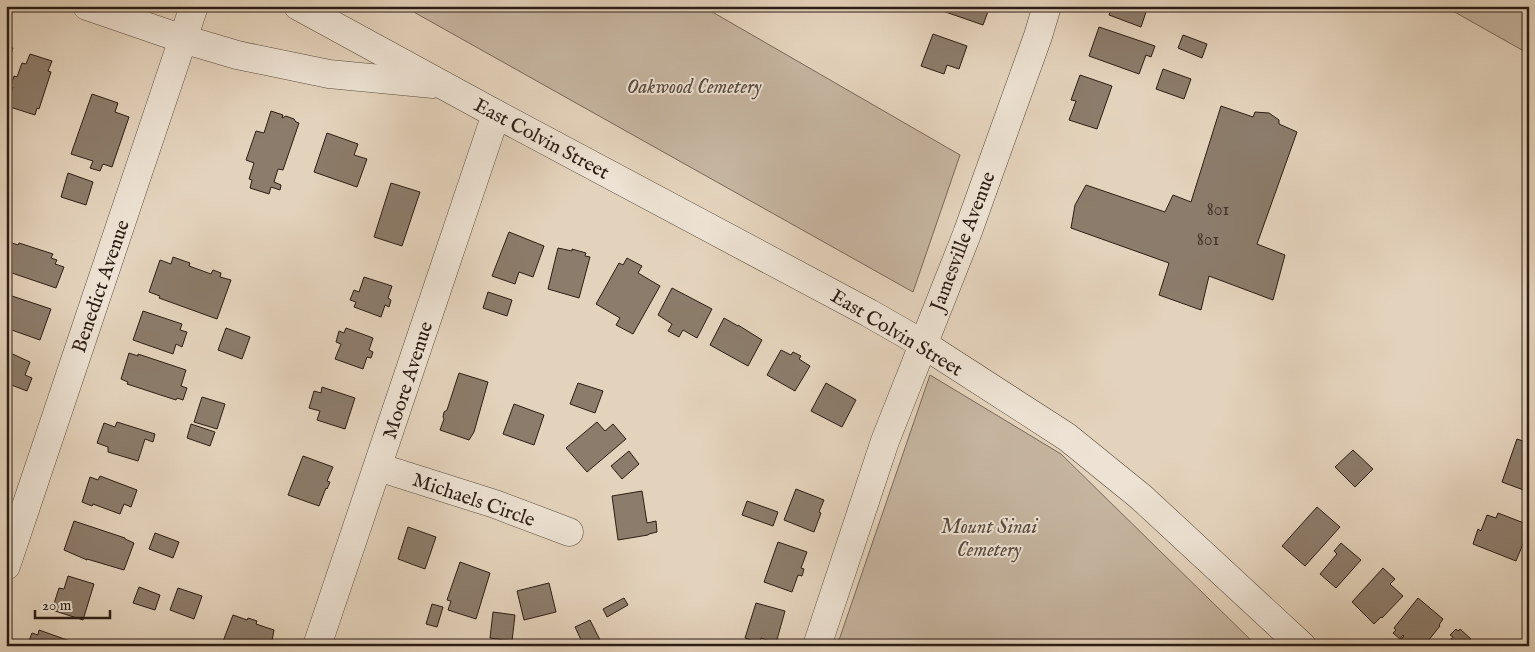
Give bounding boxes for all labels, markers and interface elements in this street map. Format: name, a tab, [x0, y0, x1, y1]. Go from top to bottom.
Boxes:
park label: Oakwood Cemetery	[627, 75, 762, 100]
street label: East Colvin Street	[469, 93, 613, 186]
street label: Jamesville Avenue	[925, 168, 1002, 317]
house number: 801	[1207, 199, 1229, 222]
street label: Benedict Avenue	[67, 217, 136, 356]
house number: 801	[1197, 229, 1219, 252]
street label: East Colvin Street	[826, 284, 967, 383]
street label: Moore Avenue	[378, 319, 439, 442]
street label: Michaels Circle	[409, 468, 538, 533]
park label: Mount Sinai Cemetery	[941, 515, 1038, 563]
scale bar	[35, 587, 110, 619]
text: 20 m	[42, 596, 72, 615]

